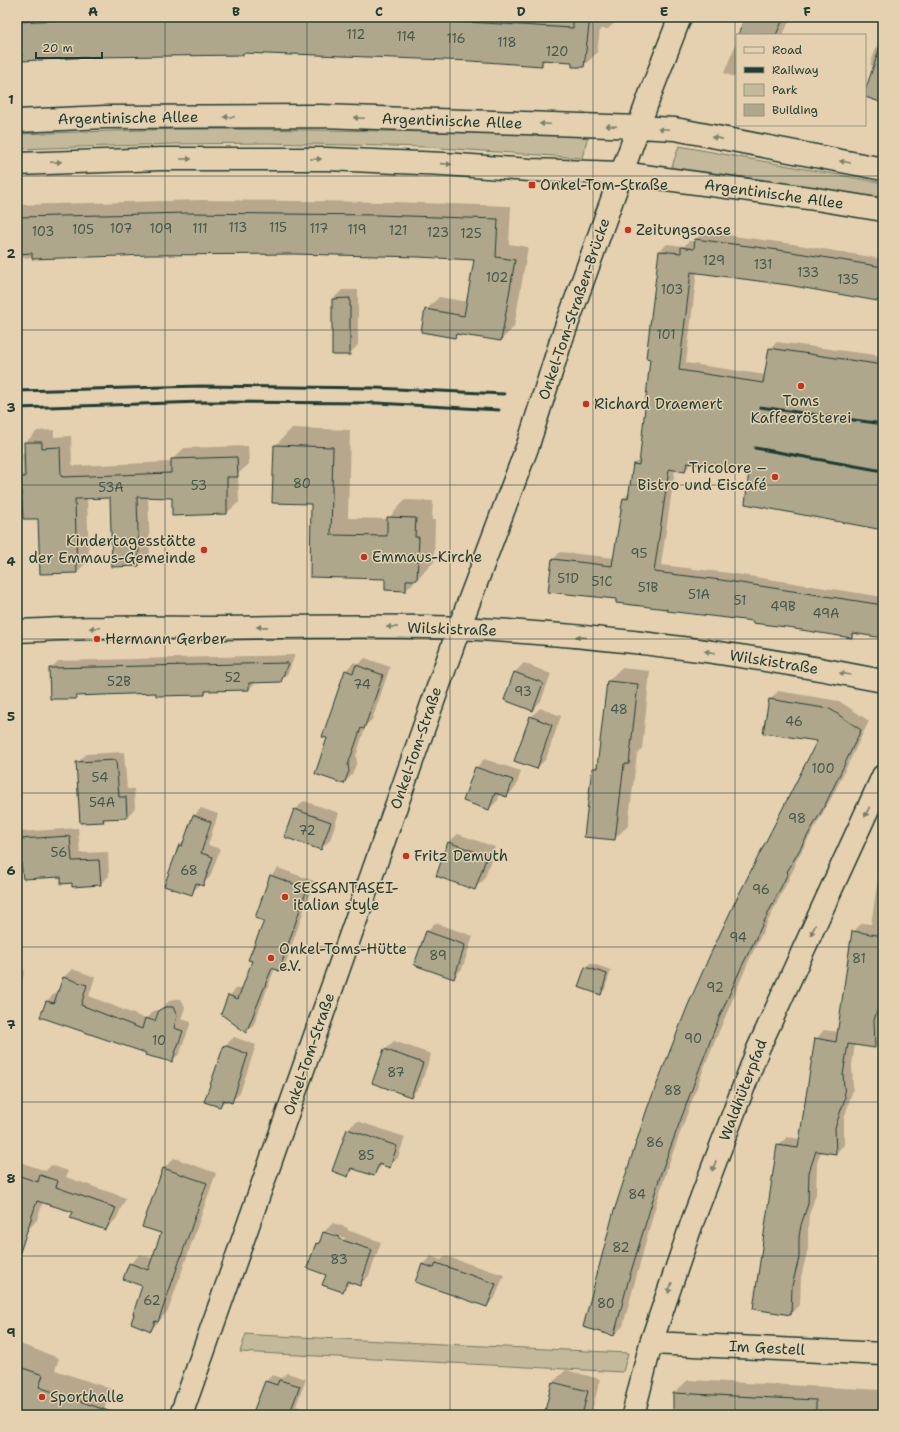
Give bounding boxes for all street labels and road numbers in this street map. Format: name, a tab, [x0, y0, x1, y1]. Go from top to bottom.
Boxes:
street label: Argentinische Allee	[57, 107, 199, 129]
street label: Argentinische Allee	[381, 109, 523, 133]
street label: Argentinische Allee	[703, 174, 845, 214]
street label: Onkel-Tom-Straßen-Brücke	[533, 215, 615, 403]
street label: Wilskistraße	[407, 617, 497, 641]
street label: Wilskistraße	[728, 645, 820, 679]
street label: Onkel-Tom-Straße	[386, 684, 446, 812]
street label: Onkel-Tom-Straße	[279, 990, 339, 1118]
street label: Waldhüterpfad	[714, 1036, 772, 1144]
street label: Im Gestell	[728, 1336, 806, 1360]

